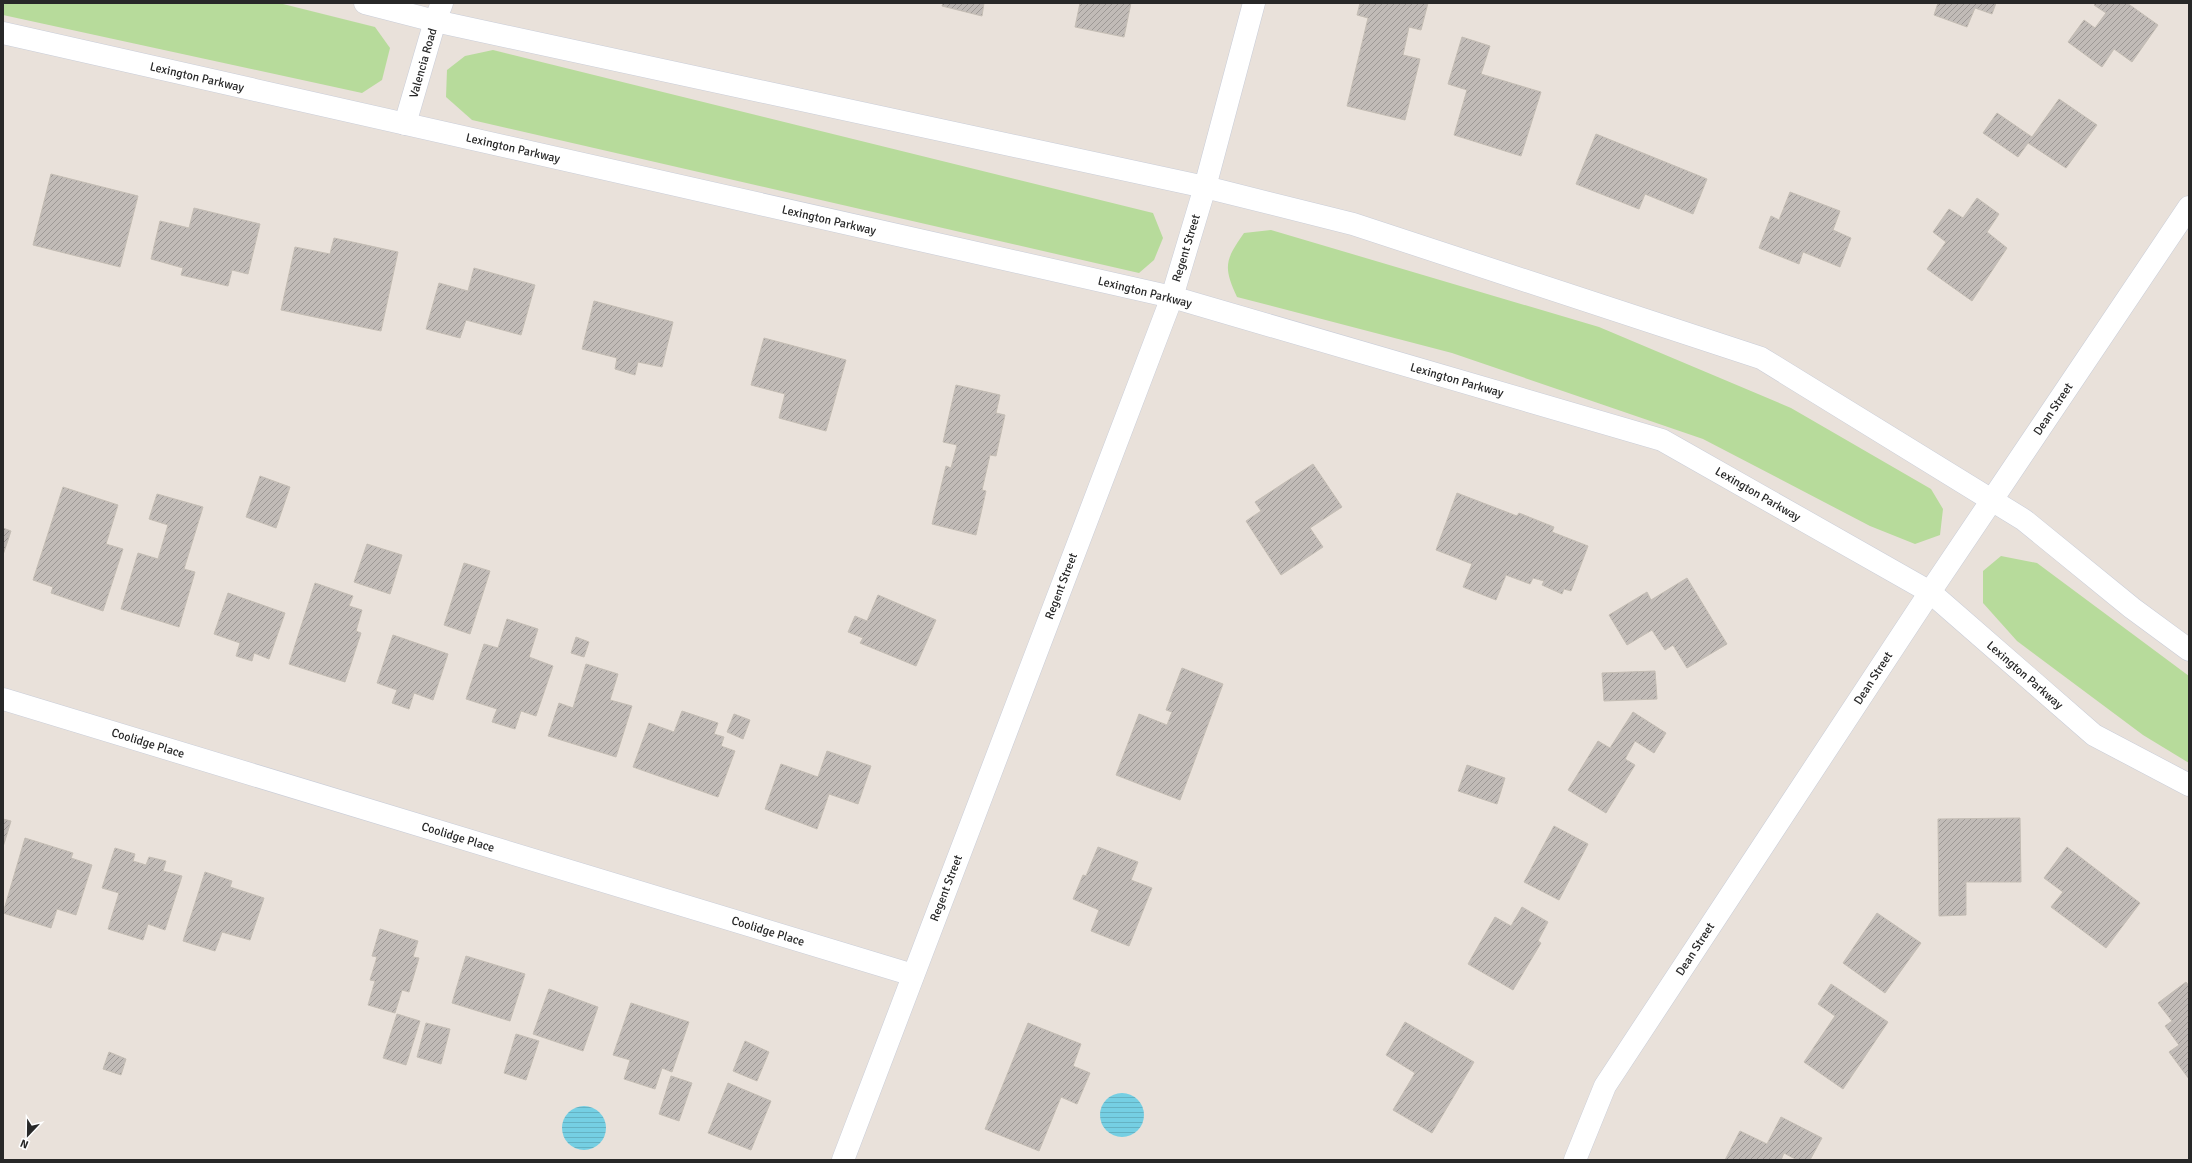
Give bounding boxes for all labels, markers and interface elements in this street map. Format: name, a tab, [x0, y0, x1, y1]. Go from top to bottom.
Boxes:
street label: Valencia Road	[406, 27, 441, 100]
street label: Lexington Parkway	[148, 59, 246, 96]
street label: Lexington Parkway	[464, 130, 562, 167]
street label: Lexington Parkway	[780, 202, 878, 239]
street label: Regent Street	[1169, 212, 1204, 284]
street label: Lexington Parkway	[1096, 274, 1194, 312]
street label: Lexington Parkway	[1408, 360, 1506, 401]
street label: Dean Street	[2030, 380, 2076, 438]
street label: Lexington Parkway	[1712, 464, 1804, 525]
street label: Regent Street	[1042, 551, 1081, 622]
street label: Lexington Parkway	[1983, 638, 2066, 713]
street label: Dean Street	[1851, 649, 1896, 708]
street label: Coolidge Place	[109, 725, 186, 762]
street label: Coolidge Place	[419, 819, 496, 856]
street label: Regent Street	[927, 853, 966, 924]
street label: Coolidge Place	[729, 913, 806, 950]
street label: Dean Street	[1673, 920, 1718, 979]
north arrow	[8, 1115, 48, 1155]
text: N	[18, 1136, 30, 1151]

